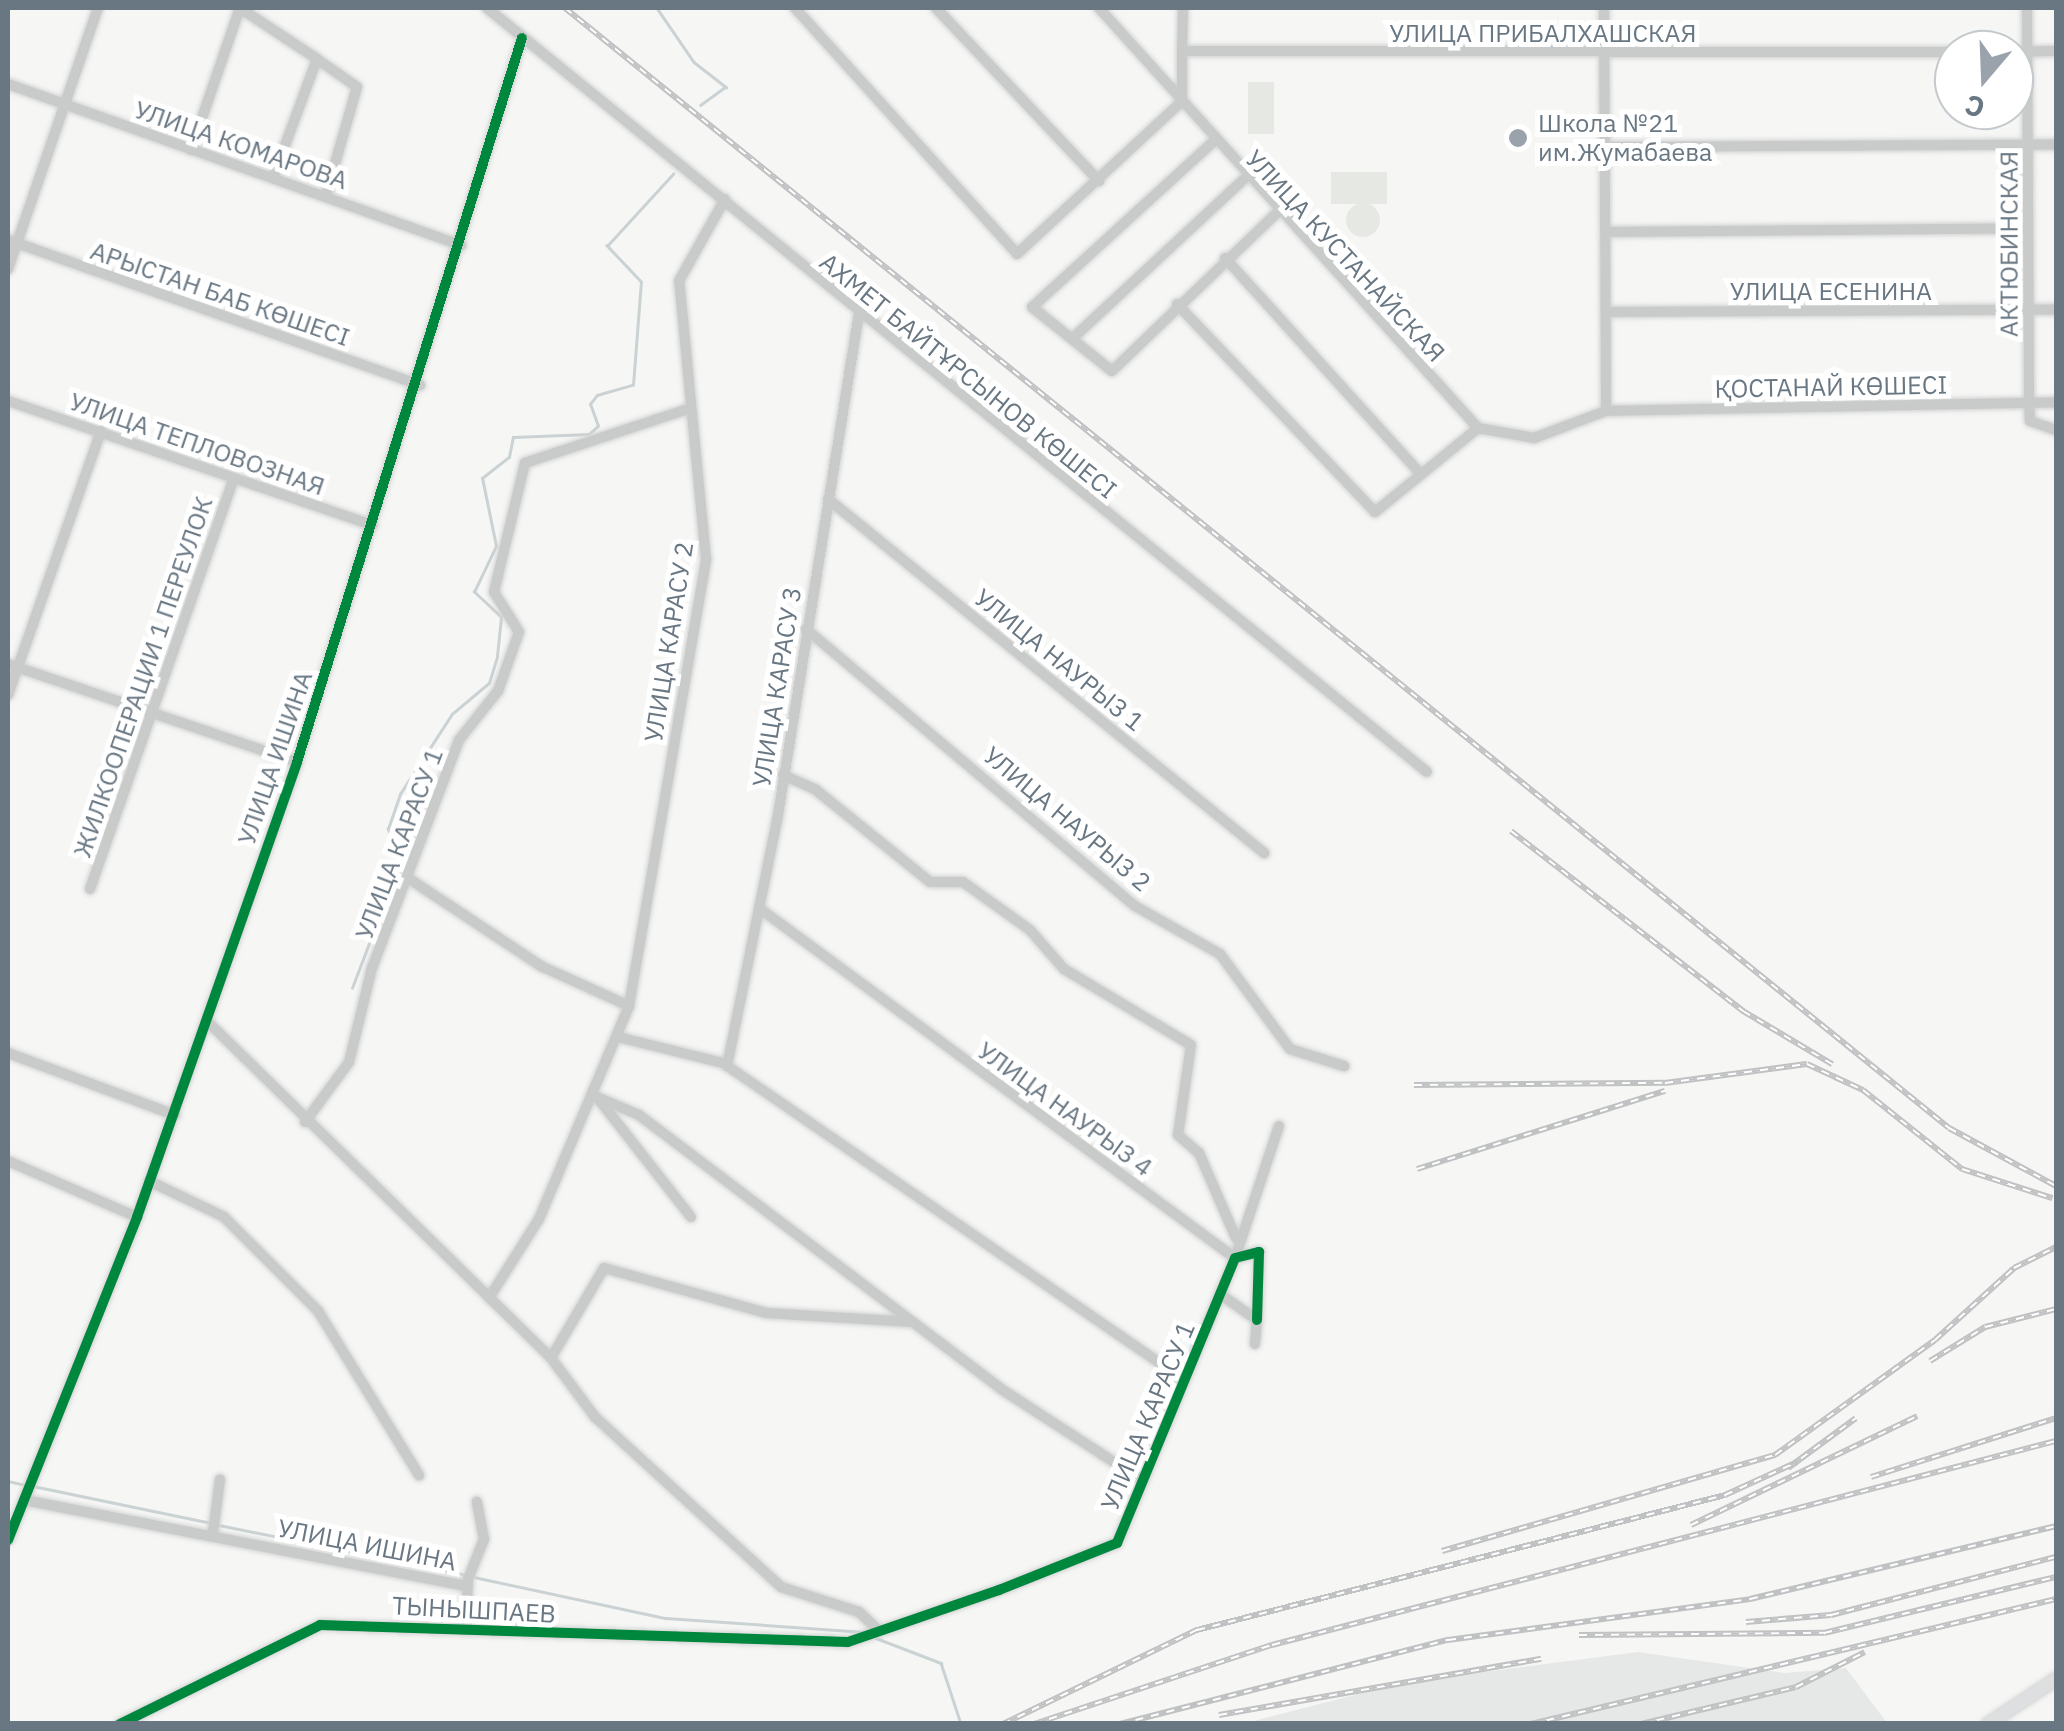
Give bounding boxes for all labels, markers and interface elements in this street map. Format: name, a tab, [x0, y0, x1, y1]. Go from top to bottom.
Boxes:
street label: УЛИЦА ПРИБАЛХАШСКАЯ	[1389, 18, 1697, 48]
north arrow	[1934, 30, 2034, 130]
text: С	[1960, 86, 1989, 127]
street label: УЛИЦА КОМАРОВА	[130, 94, 352, 196]
place label: Школа №21 им.Жумабаева	[1538, 109, 1712, 168]
marker: Школа №21 им.Жумабаева	[1507, 127, 1529, 149]
street label: УЛИЦА КУСТАНАЙСКАЯ	[1239, 144, 1451, 368]
street label: АКТЮБИНСКАЯ	[1994, 151, 2024, 337]
street label: АРЫСТАН БАБ КӨШЕСІ	[87, 236, 353, 352]
street label: АХМЕТ БАЙТҰРСЫНОВ КӨШЕСІ	[814, 247, 1122, 505]
street label: УЛИЦА ЕСЕНИНА	[1730, 276, 1932, 306]
street label: ҚОСТАНАЙ КӨШЕСІ	[1714, 370, 1948, 404]
street label: УЛИЦА ТЕПЛОВОЗНАЯ	[66, 386, 328, 502]
street label: ЖИЛКООПЕРАЦИИ 1 ПЕРЕУЛОК	[67, 493, 219, 861]
street label: УЛИЦА КАРАСУ 2	[638, 540, 700, 744]
street label: УЛИЦА НАУРЫЗ 1	[968, 583, 1150, 737]
street label: УЛИЦА КАРАСУ 3	[746, 585, 808, 789]
street label: УЛИЦА ИШИНА	[231, 667, 319, 849]
street label: УЛИЦА НАУРЫЗ 2	[977, 740, 1157, 898]
street label: УЛИЦА КАРАСУ 1	[349, 744, 449, 944]
street label: УЛИЦА НАУРЫЗ 4	[972, 1035, 1158, 1183]
street label: УЛИЦА КАРАСУ 1	[1095, 1317, 1201, 1515]
street label: УЛИЦА ИШИНА	[275, 1513, 459, 1577]
street label: ТЫНЫШПАЕВ	[391, 1591, 557, 1629]

